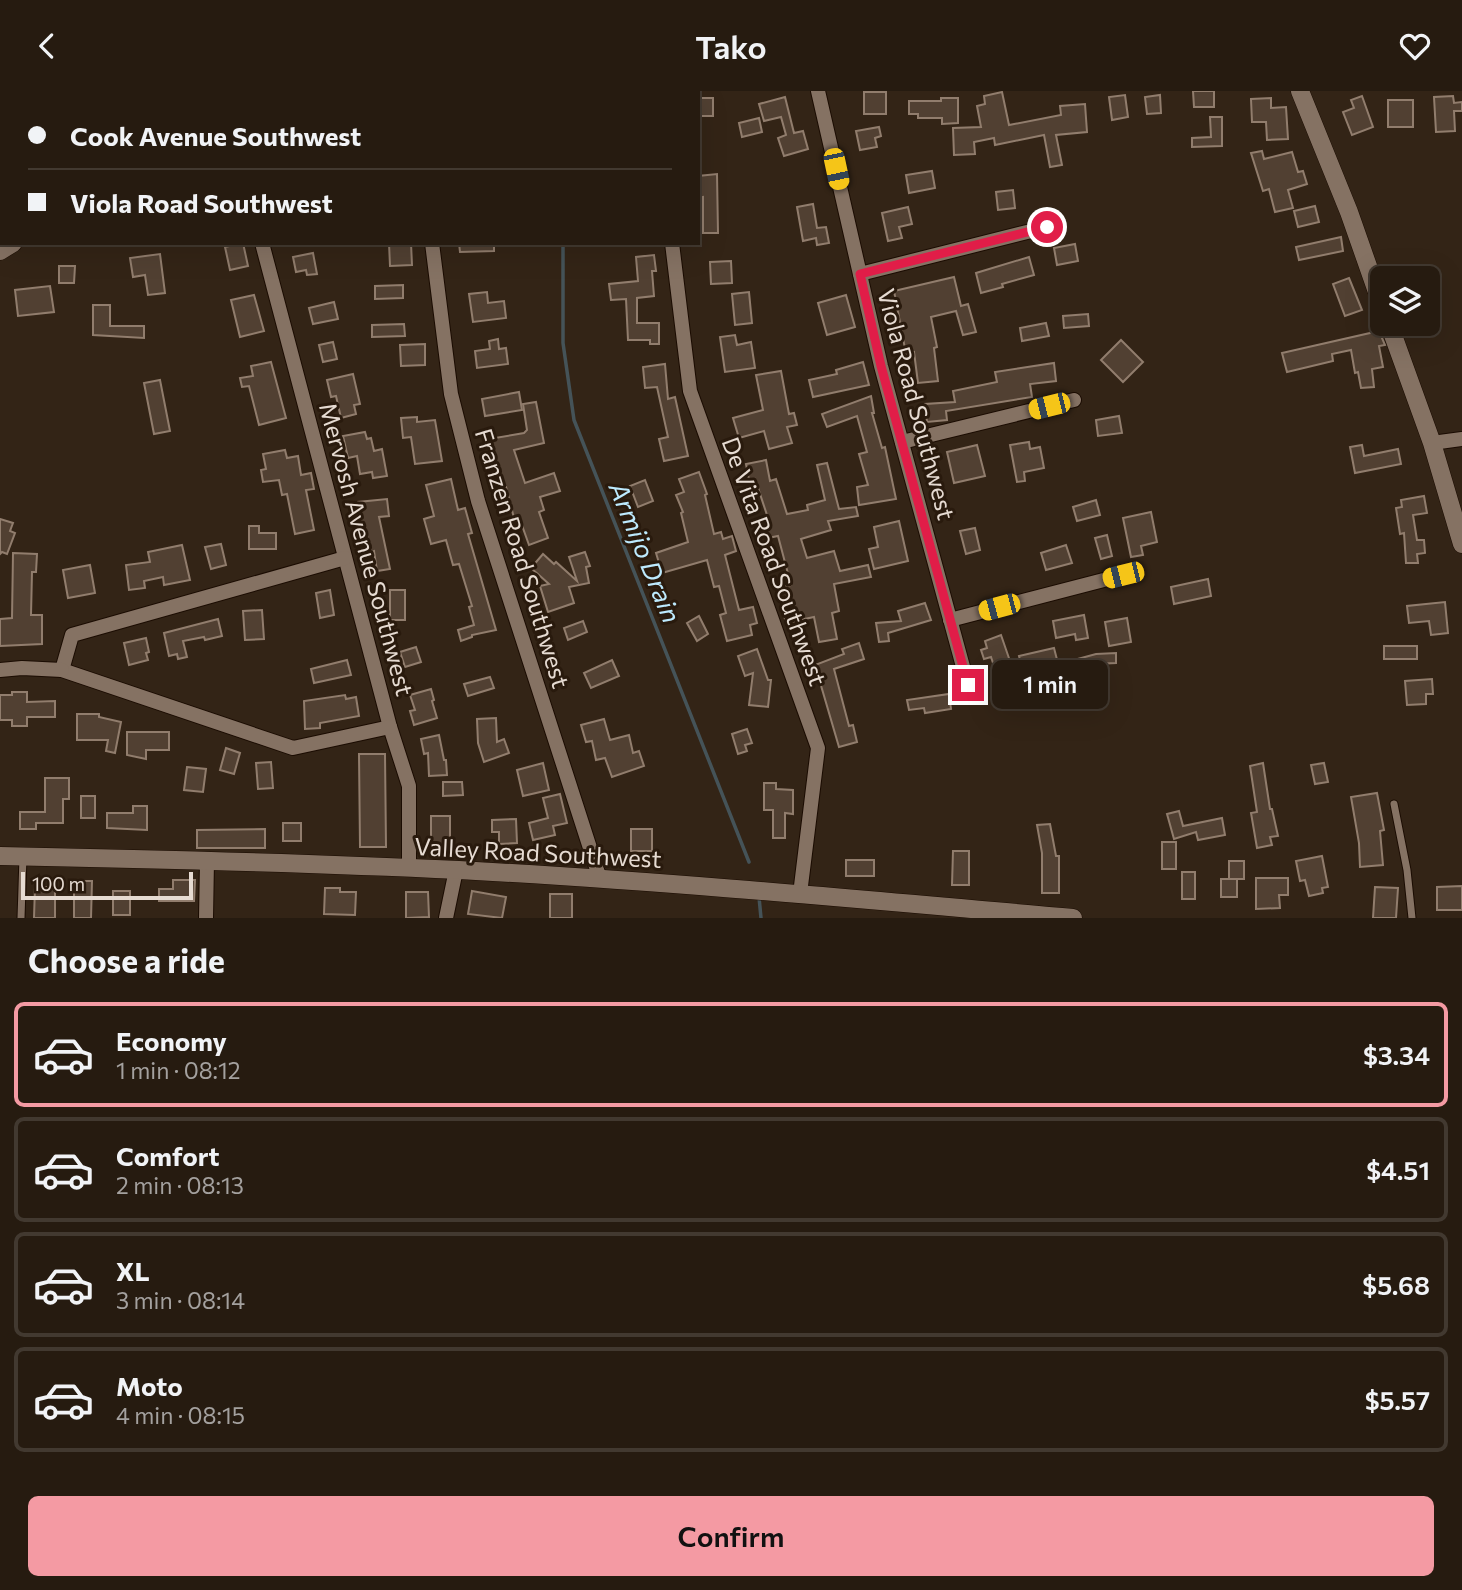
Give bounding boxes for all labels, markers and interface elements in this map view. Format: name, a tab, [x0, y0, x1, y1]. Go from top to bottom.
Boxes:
text: Tako	[695, 26, 767, 66]
icon: back	[28, 27, 66, 65]
icon: heart	[1396, 27, 1434, 65]
text: Cook Avenue Southwest	[70, 120, 361, 151]
car	[822, 146, 851, 192]
text: Viola Road Southwest	[70, 187, 333, 218]
route start	[1031, 211, 1063, 243]
map controls	[1370, 266, 1440, 336]
button: layers	[1370, 266, 1440, 336]
street label: Viola Road Southwest	[872, 285, 962, 523]
car	[1027, 391, 1072, 421]
street label: Mervosh Avenue Southwest	[314, 399, 420, 699]
street label: Franzen Road Southwest	[470, 425, 576, 691]
street label: De Vita Road Southwest	[716, 433, 834, 689]
water label: Armijo Drain	[603, 476, 688, 627]
car	[1101, 560, 1146, 590]
car	[976, 591, 1023, 623]
callout: 1 min	[992, 661, 1108, 709]
route end	[952, 669, 984, 701]
text: 1 min	[1023, 670, 1077, 698]
street label: Valley Road Southwest	[414, 831, 662, 873]
scale bar	[21, 869, 192, 901]
text: 100 m	[32, 872, 85, 895]
text: Choose a ride	[28, 940, 225, 980]
icon: car	[32, 1023, 95, 1086]
text: Economy	[116, 1025, 227, 1056]
text: $3.34	[1363, 1039, 1430, 1070]
text: 1 min · 08:12	[116, 1056, 241, 1084]
icon: car	[32, 1138, 95, 1201]
text: Comfort	[116, 1140, 219, 1171]
text: $4.51	[1366, 1154, 1430, 1185]
text: 2 min · 08:13	[116, 1171, 244, 1199]
icon: car	[32, 1253, 95, 1316]
text: XL	[116, 1255, 150, 1286]
text: $5.68	[1362, 1269, 1430, 1300]
text: 3 min · 08:14	[116, 1286, 245, 1314]
icon: car	[32, 1368, 95, 1431]
text: Moto	[116, 1370, 183, 1401]
text: $5.57	[1365, 1384, 1430, 1415]
text: 4 min · 08:15	[116, 1401, 245, 1429]
button: Confirm	[28, 1496, 1434, 1576]

